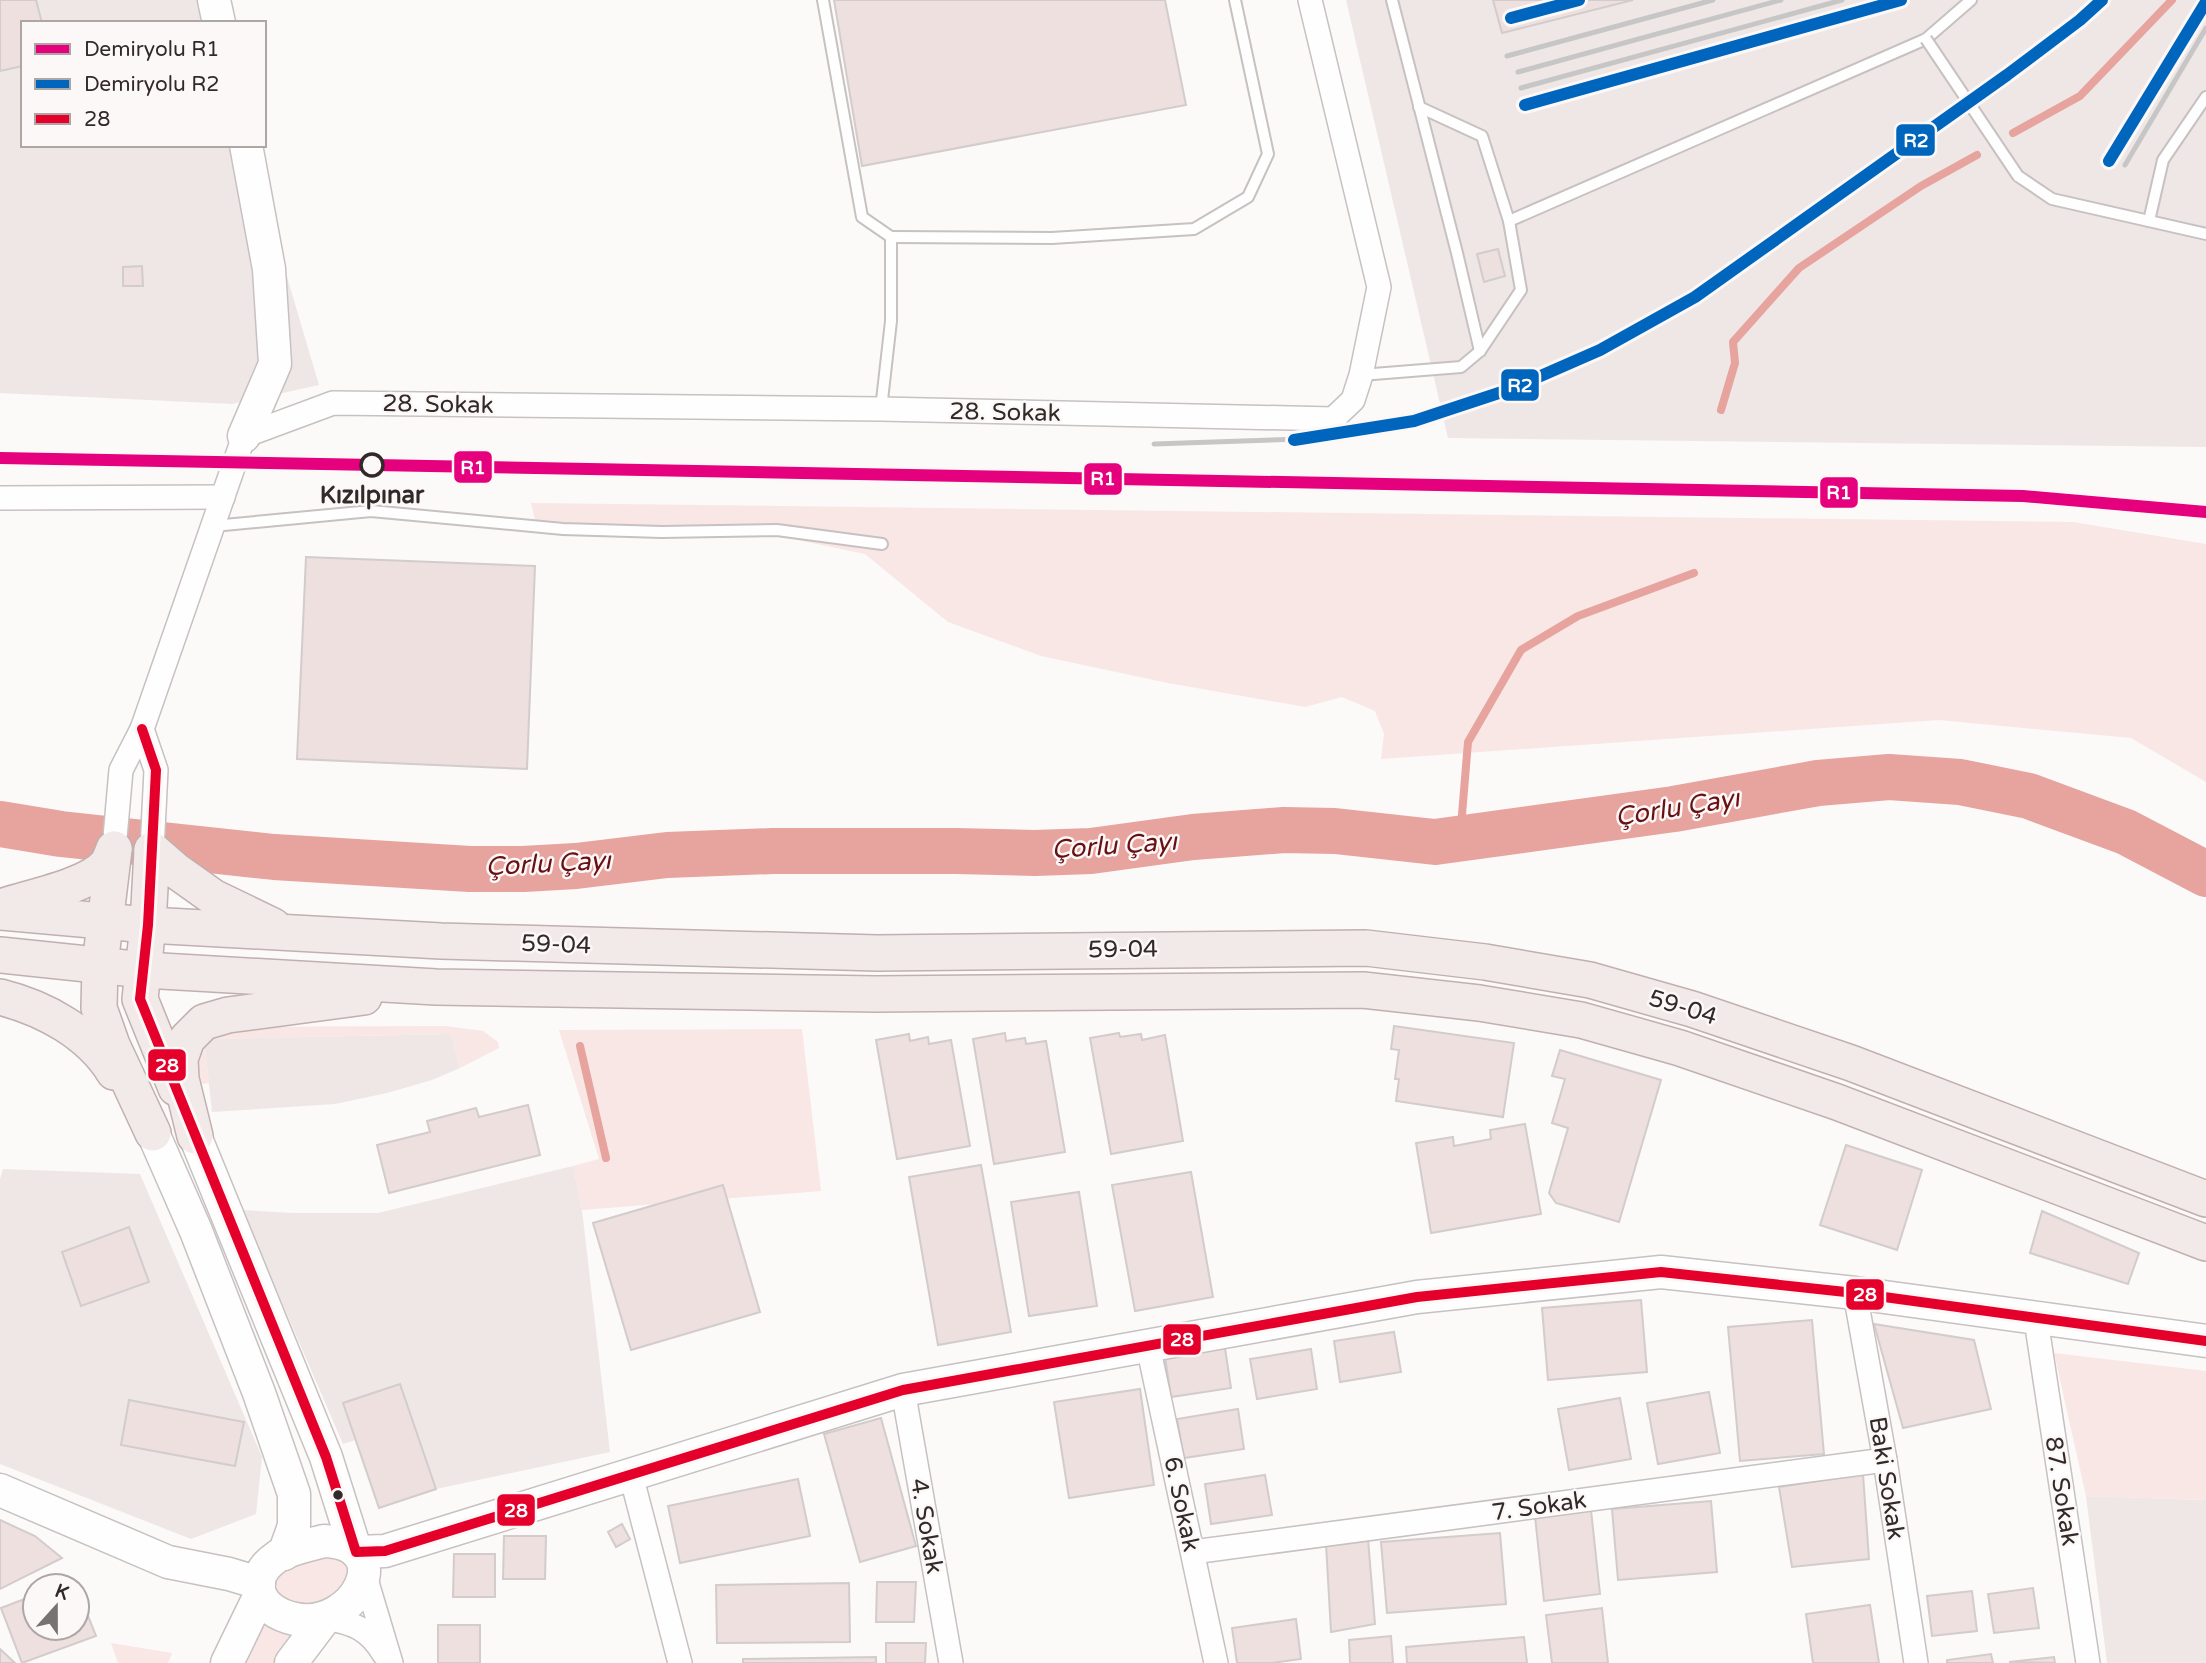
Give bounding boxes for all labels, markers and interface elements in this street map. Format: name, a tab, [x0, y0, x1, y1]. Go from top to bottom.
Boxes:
legend	[21, 21, 266, 147]
text: Demiryolu R1	[84, 37, 219, 62]
text: Demiryolu R2	[84, 72, 219, 97]
text: 28	[84, 107, 110, 132]
line badge: R2	[1895, 123, 1936, 157]
text: R2	[1903, 130, 1929, 152]
line badge: R2	[1500, 368, 1540, 402]
text: R2	[1507, 375, 1533, 397]
street label: 28. Sokak	[382, 389, 494, 420]
street label: 28. Sokak	[949, 397, 1061, 428]
line badge: R1	[453, 450, 493, 484]
marker: Kızılpınar	[360, 453, 384, 477]
text: R1	[460, 457, 486, 479]
line badge: R1	[1083, 462, 1123, 496]
text: R1	[1090, 468, 1116, 490]
line badge: R1	[1819, 476, 1859, 509]
place label: Kızılpınar	[320, 481, 425, 510]
text: R1	[1826, 482, 1852, 504]
water label: Çorlu Çayı	[1613, 782, 1743, 833]
water label: Çorlu Çayı	[1050, 826, 1179, 865]
water label: Çorlu Çayı	[485, 845, 613, 882]
street label: 59-04	[520, 929, 592, 960]
street label: 59-04	[1088, 934, 1158, 965]
street label: 59-04	[1645, 983, 1721, 1032]
line badge: 28	[147, 1048, 187, 1082]
text: 28	[155, 1055, 179, 1077]
line badge: 28	[1845, 1278, 1885, 1311]
text: 28	[1853, 1284, 1877, 1306]
line badge: 28	[1162, 1323, 1202, 1356]
text: 28	[1170, 1329, 1194, 1351]
street label: Baki Sokak	[1862, 1414, 1911, 1542]
street label: 87. Sokak	[2039, 1434, 2084, 1548]
street label: 6. Sokak	[1157, 1454, 1206, 1554]
street label: 4. Sokak	[904, 1476, 949, 1576]
street label: 7. Sokak	[1490, 1486, 1588, 1527]
unlabelled marker	[331, 1488, 345, 1502]
line badge: 28	[496, 1493, 536, 1527]
text: 28	[504, 1500, 528, 1522]
north arrow	[21, 1572, 91, 1642]
text: K	[52, 1580, 72, 1605]

